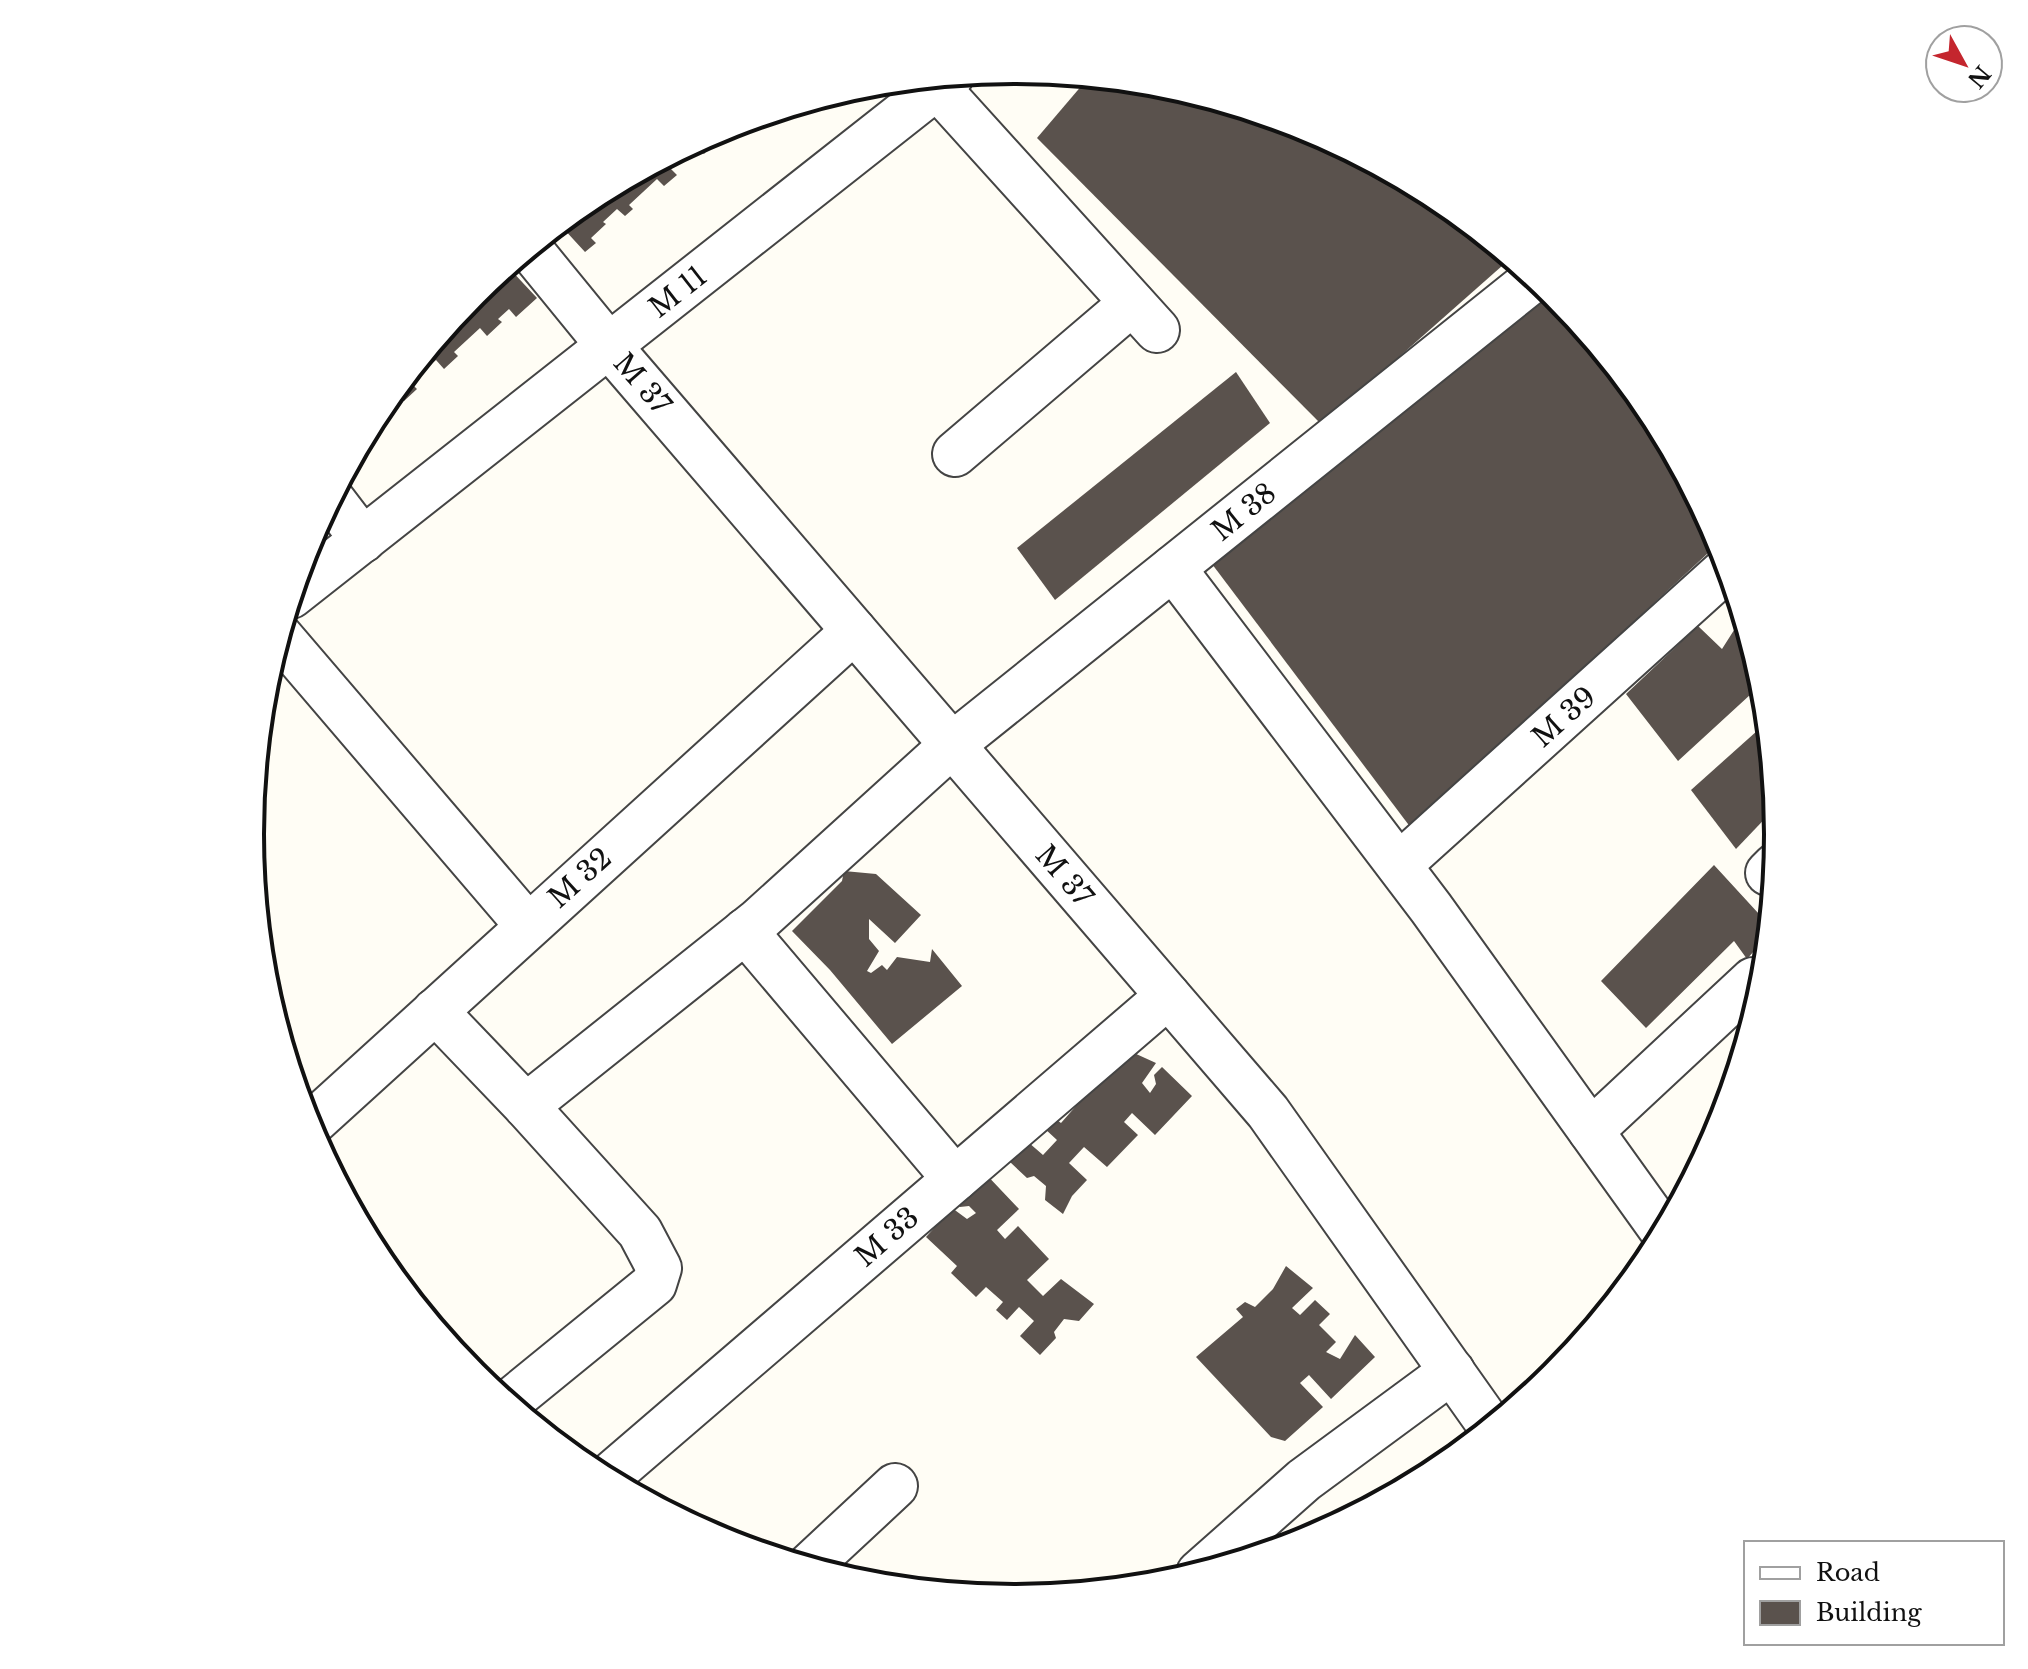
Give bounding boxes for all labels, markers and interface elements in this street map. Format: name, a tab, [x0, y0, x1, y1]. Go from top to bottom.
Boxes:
north arrow	[1924, 24, 2004, 104]
text: N	[1962, 60, 1996, 93]
street label: M 11	[642, 259, 714, 325]
street label: M 37	[606, 346, 679, 423]
street label: M 38	[1205, 475, 1283, 549]
street label: M 39	[1525, 679, 1603, 755]
street label: M 37	[1028, 838, 1101, 915]
street label: M 32	[541, 841, 619, 915]
street label: M 33	[848, 1200, 926, 1274]
legend	[1744, 1541, 2004, 1645]
text: Road	[1816, 1558, 1880, 1587]
text: Building	[1816, 1598, 1922, 1627]

